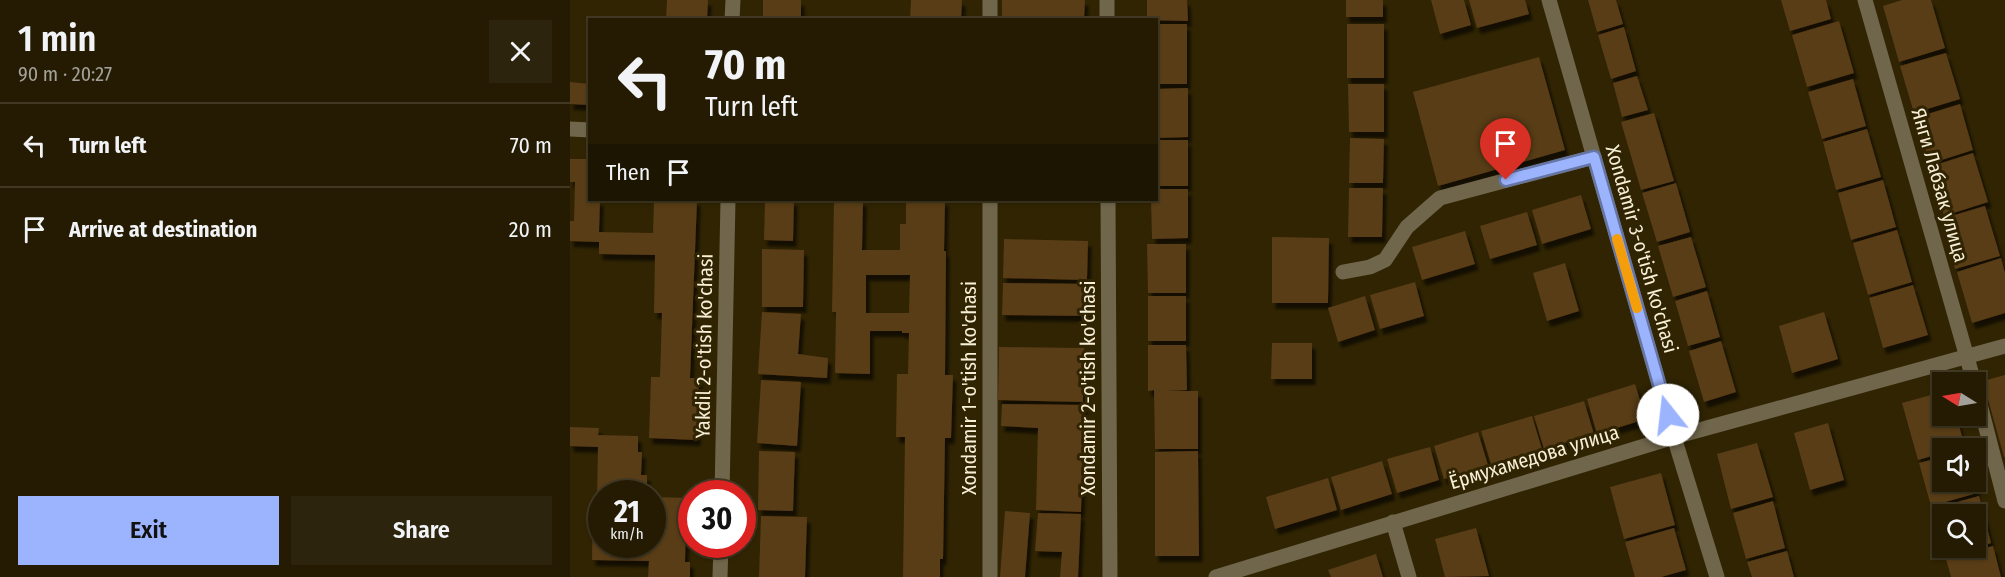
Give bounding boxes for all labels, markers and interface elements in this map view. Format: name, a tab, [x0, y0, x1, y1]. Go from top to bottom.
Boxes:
text: 1 min	[18, 17, 96, 61]
button: close	[489, 20, 552, 83]
text: 70 m	[705, 40, 786, 90]
icon: left	[606, 42, 684, 120]
text: 90 m · 20:27	[18, 62, 112, 86]
text: Turn left	[705, 91, 798, 123]
street label: Янги Лабзак улица	[1907, 105, 1973, 265]
pin	[1480, 118, 1531, 180]
icon: arrive	[1489, 127, 1522, 160]
icon: left	[18, 129, 51, 162]
text: Turn left	[69, 132, 147, 159]
text: 70 m	[510, 132, 552, 159]
street label: Xondamir 3-o'tish ko'chasi	[1601, 142, 1683, 356]
icon: arrive	[662, 156, 695, 189]
text: Then	[606, 159, 650, 186]
icon: arrive	[18, 213, 51, 246]
text: Arrive at destination	[69, 216, 257, 243]
text: 20 m	[509, 216, 552, 243]
street label: Yakdil 2-o'tish ko'chasi	[690, 253, 718, 439]
street label: Xondamir 1-o'tish ko'chasi	[957, 281, 981, 495]
street label: Xondamir 2-o'tish ko'chasi	[1076, 281, 1100, 495]
north arrow	[1932, 372, 1986, 426]
map controls	[1932, 372, 1986, 558]
position arrow	[1636, 383, 1700, 447]
street label: Ёрмухамедова улица	[1446, 420, 1622, 494]
button: sound	[1932, 438, 1986, 492]
speed limit sign: 30	[678, 480, 756, 558]
text: 21	[614, 494, 640, 530]
button: Exit	[18, 496, 279, 565]
button: Share	[291, 496, 552, 565]
button: search	[1932, 504, 1986, 558]
text: km/h	[610, 525, 644, 543]

